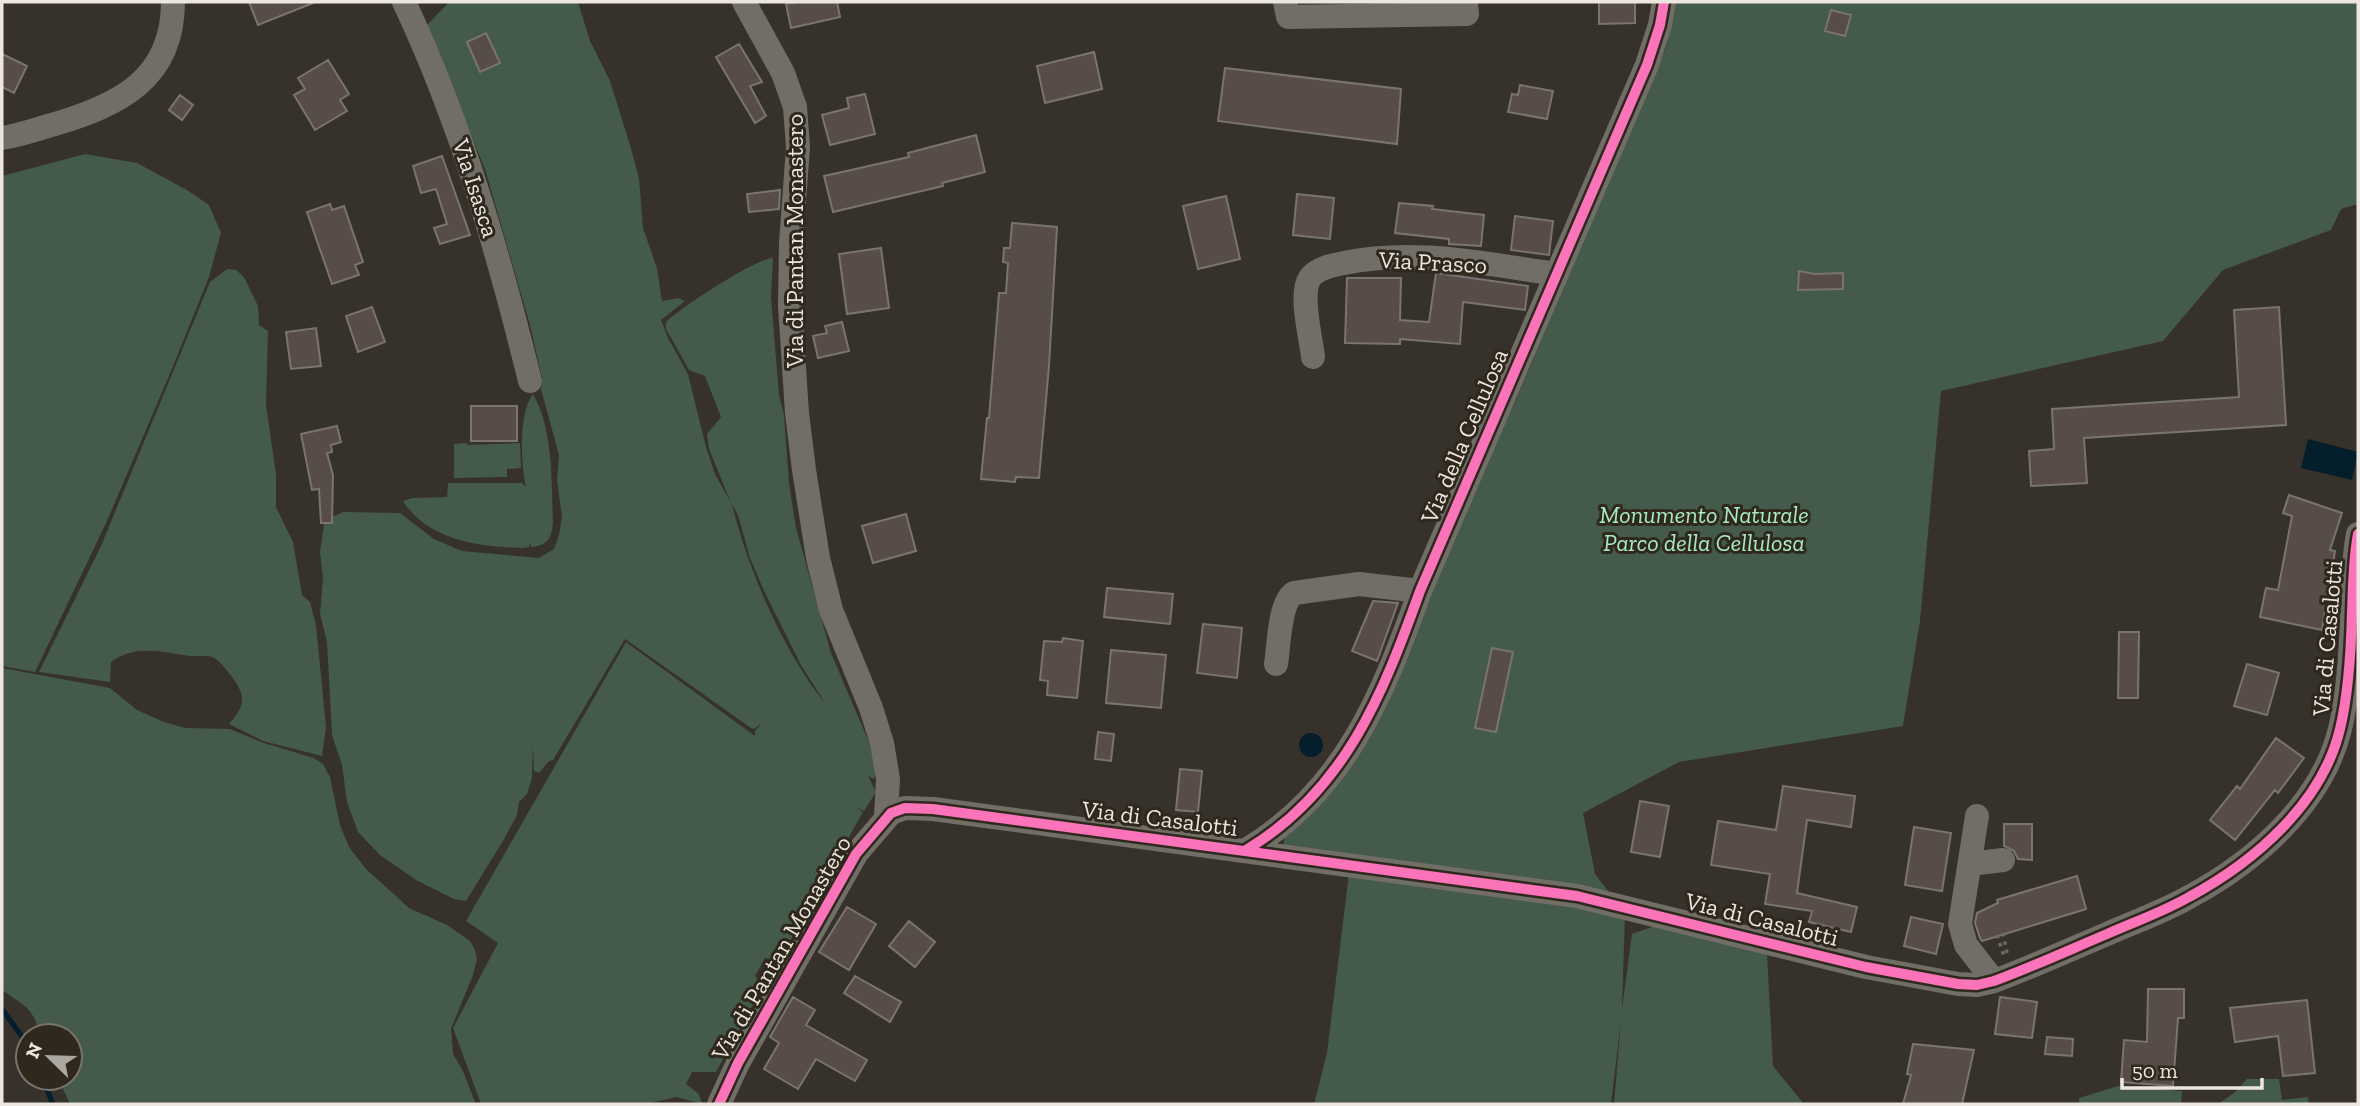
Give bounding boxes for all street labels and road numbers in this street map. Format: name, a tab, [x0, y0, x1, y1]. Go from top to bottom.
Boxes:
street label: Via di Pantan Monastero	[780, 114, 809, 369]
street label: Via Isasca	[446, 134, 506, 241]
street label: Via Prasco	[1377, 245, 1488, 279]
street label: Via della Cellulosa	[1414, 344, 1514, 529]
street label: Via di Casalotti	[2306, 558, 2348, 718]
street label: Via di Casalotti	[1080, 794, 1240, 842]
street label: Via di Pantan Monastero	[704, 831, 857, 1066]
street label: Via di Casalotti	[1682, 886, 1842, 952]

